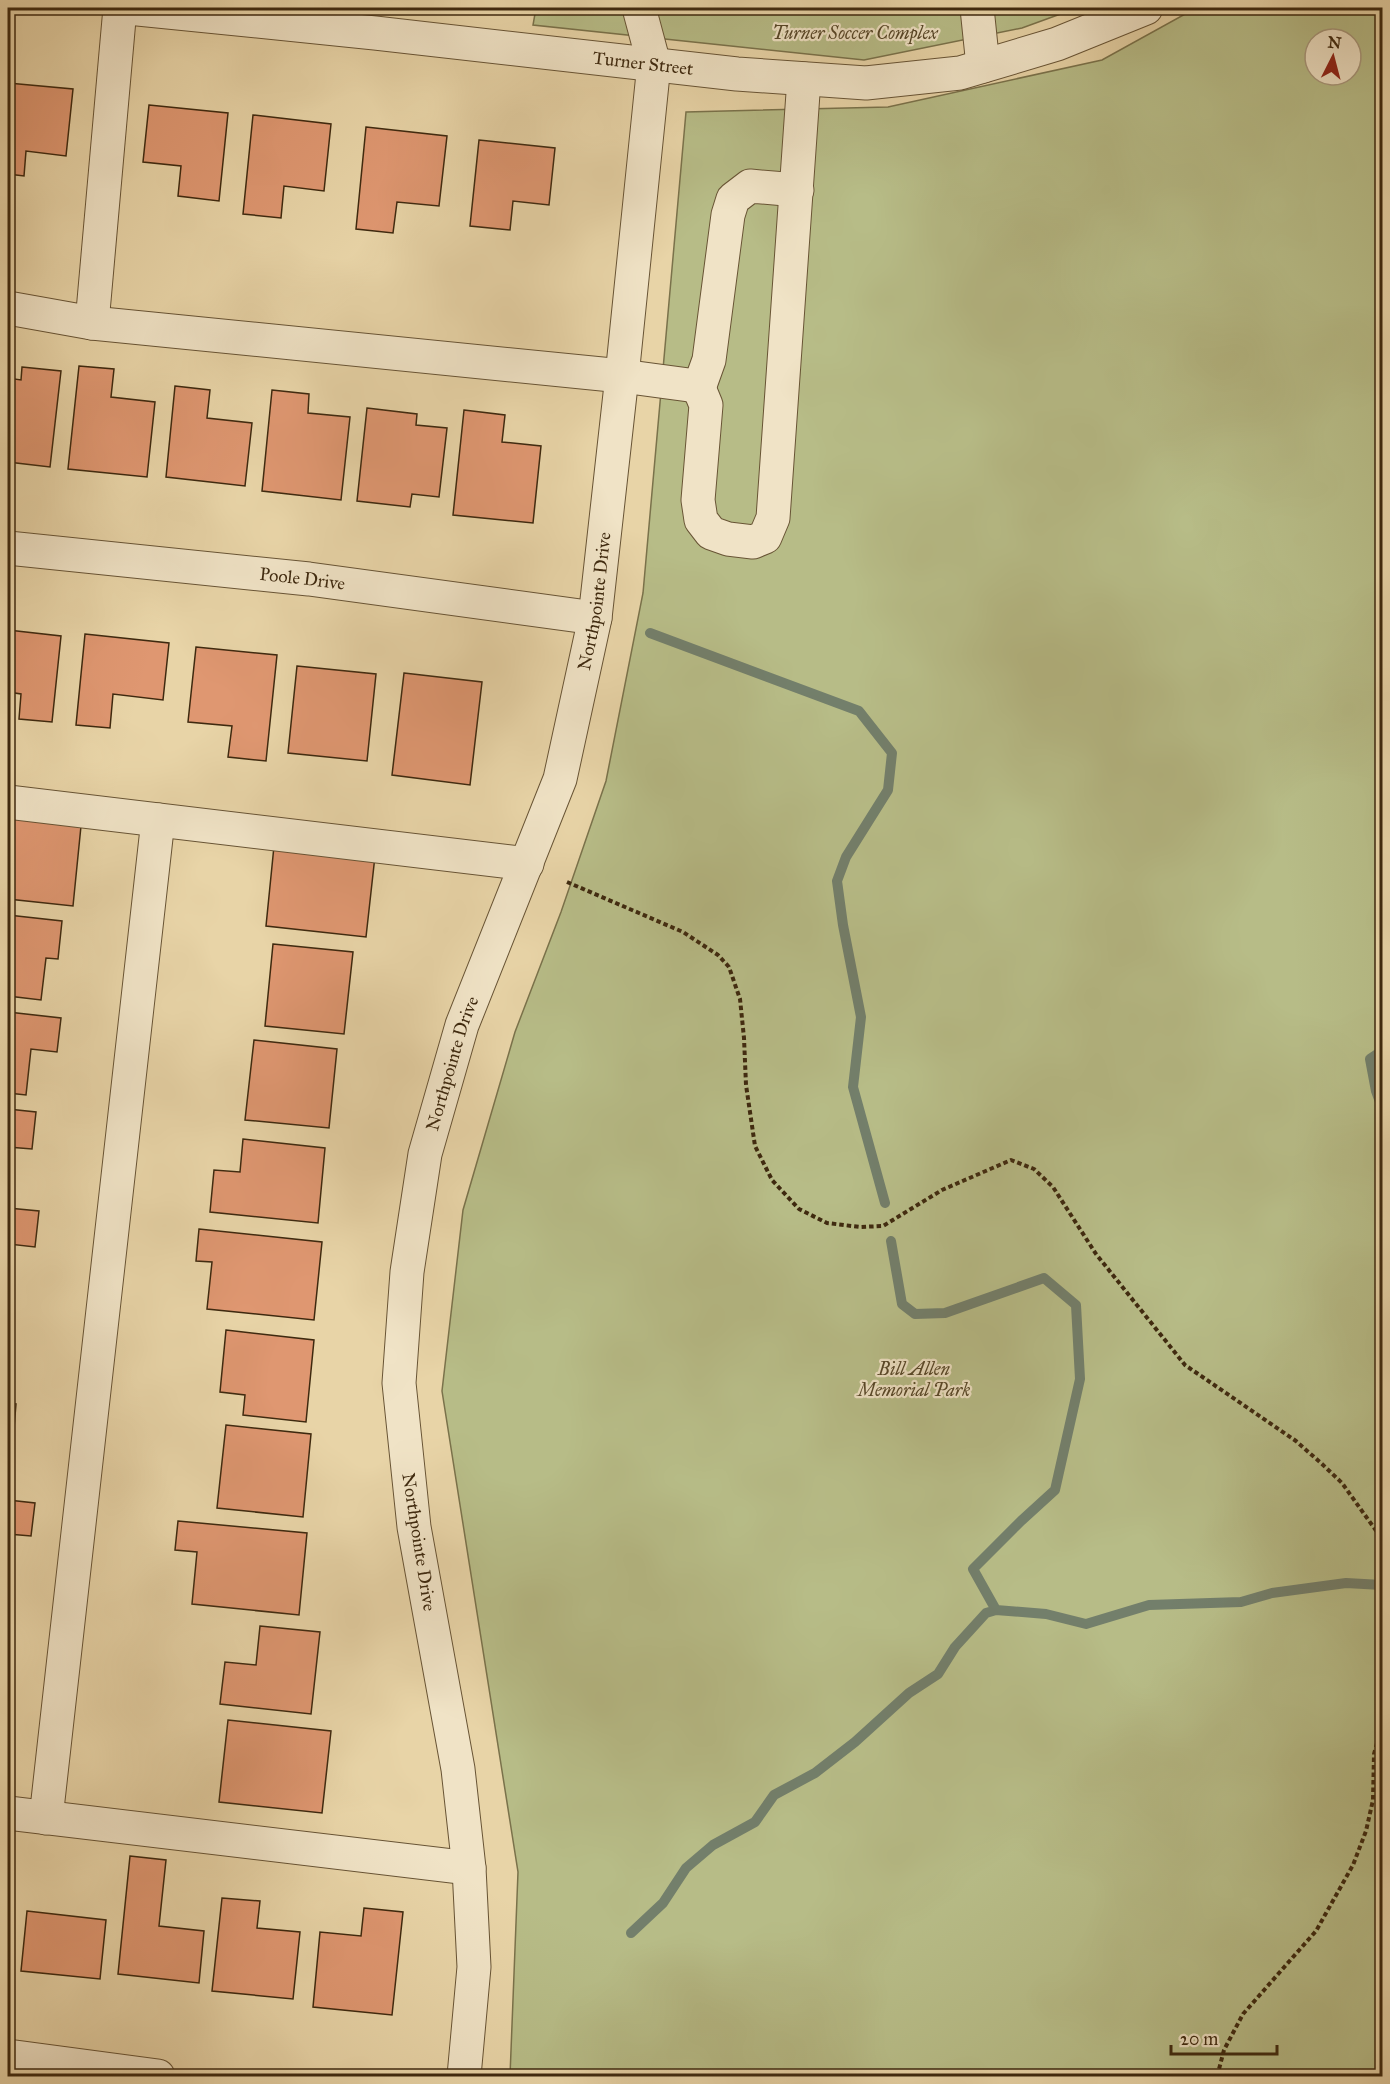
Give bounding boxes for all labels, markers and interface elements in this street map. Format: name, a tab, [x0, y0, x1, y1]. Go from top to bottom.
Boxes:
park label: Turner Soccer Complex	[772, 22, 939, 45]
north arrow	[1303, 27, 1363, 87]
text: N	[1327, 32, 1343, 53]
street label: Turner Street	[592, 47, 695, 80]
street label: Northpointe Drive	[573, 531, 616, 672]
street label: Poole Drive	[259, 563, 347, 595]
street label: Northpointe Drive	[421, 993, 483, 1133]
park label: Bill Allen Memorial Park	[856, 1358, 970, 1401]
street label: Northpointe Drive	[397, 1471, 441, 1613]
scale bar	[1171, 2018, 1278, 2056]
text: 20 m	[1180, 2028, 1218, 2050]

